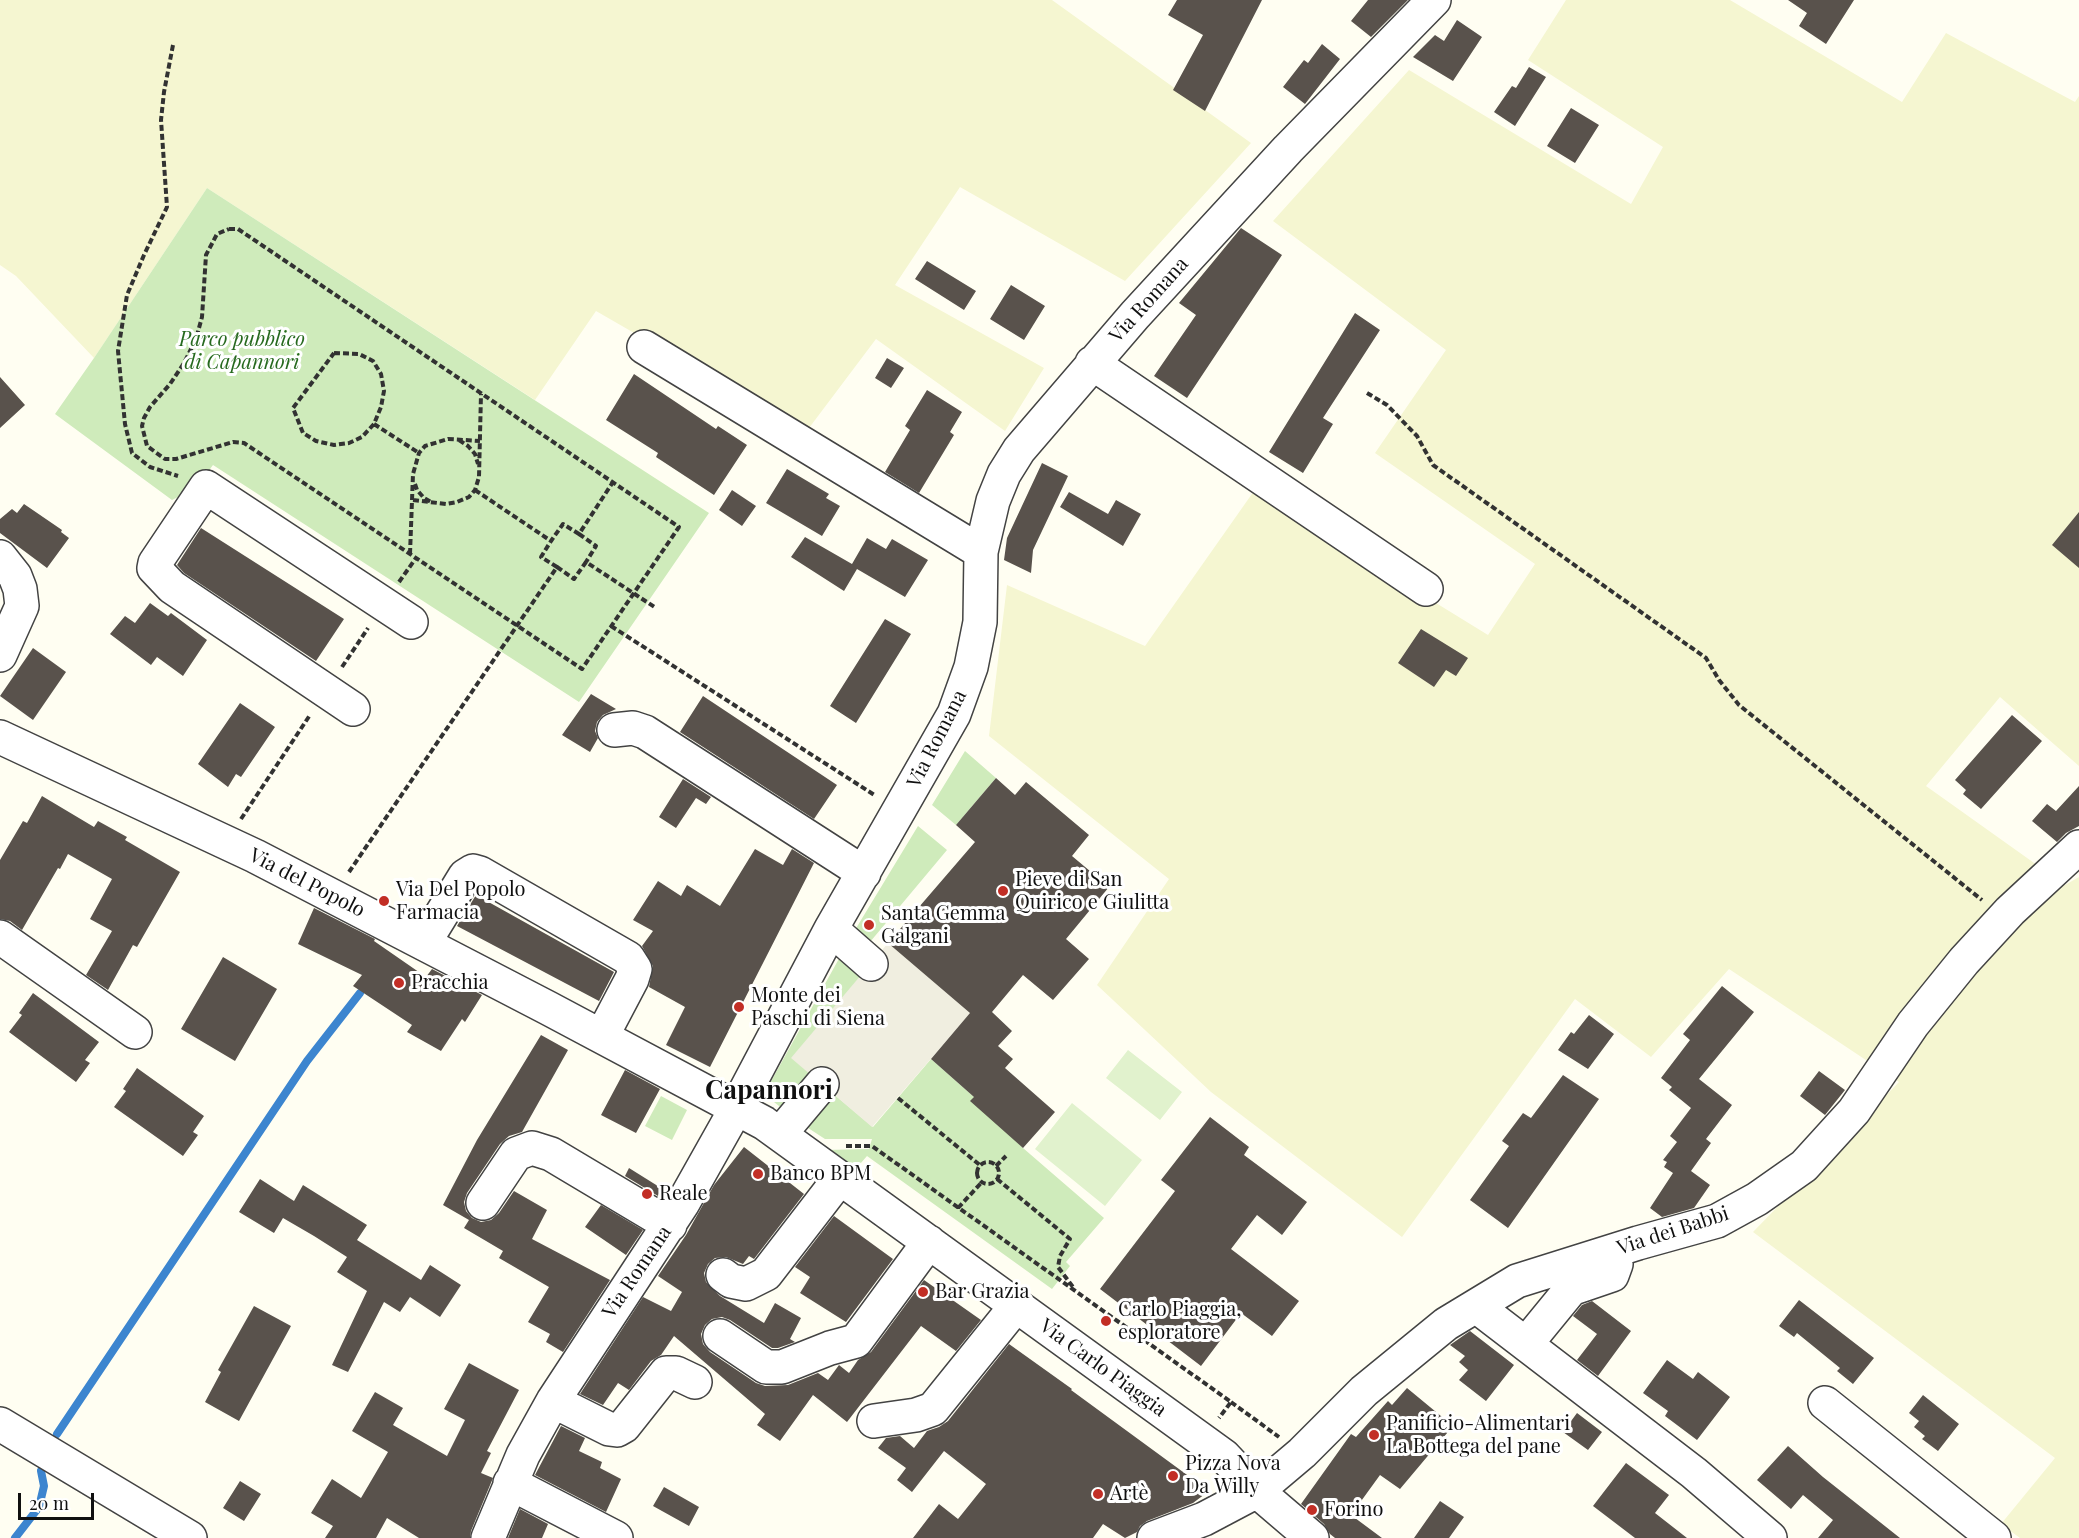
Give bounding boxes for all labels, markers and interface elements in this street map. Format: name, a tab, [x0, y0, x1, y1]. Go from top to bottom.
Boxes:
street label: Via Romana	[1104, 252, 1194, 348]
park label: Parco pubblico di Capannori	[179, 328, 305, 375]
street label: Via Romana	[902, 686, 972, 792]
street label: Via del Popolo	[245, 844, 369, 922]
place label: Pieve di San Quirico e Giulitta	[1015, 868, 1169, 915]
place label: Via Del Popolo Farmacia	[396, 878, 525, 925]
marker: Pieve di San Quirico e Giulitta	[996, 884, 1010, 898]
marker: Via Del Popolo Farmacia	[377, 894, 391, 908]
place label: Santa Gemma Galgani	[881, 902, 1005, 949]
marker: Santa Gemma Galgani	[862, 918, 876, 932]
place label: Pracchia	[411, 971, 489, 995]
marker: Pracchia	[392, 976, 406, 990]
place label: Monte dei Paschi di Siena	[751, 984, 885, 1031]
marker: Monte dei Paschi di Siena	[732, 1000, 746, 1014]
district label: Capannori	[705, 1075, 833, 1107]
place label: Banco BPM	[770, 1162, 871, 1186]
marker: Banco BPM	[751, 1167, 765, 1181]
place label: Reale	[659, 1182, 708, 1206]
marker: Reale	[640, 1187, 654, 1201]
street label: Via dei Babbi	[1614, 1202, 1732, 1260]
street label: Via Romana	[597, 1221, 677, 1323]
place label: Bar Grazia	[935, 1280, 1030, 1304]
marker: Bar Grazia	[916, 1285, 930, 1299]
place label: Carlo Piaggia, esploratore	[1118, 1298, 1241, 1345]
street label: Via Carlo Piaggia	[1035, 1314, 1171, 1422]
marker: Carlo Piaggia, esploratore	[1099, 1314, 1113, 1328]
place label: Panificio-Alimentari La Bottega del pane	[1386, 1412, 1570, 1459]
marker: Panificio-Alimentari La Bottega del pane	[1367, 1428, 1381, 1442]
place label: Pizza Nova Da Willy	[1185, 1452, 1281, 1499]
marker: Pizza Nova Da Willy	[1166, 1469, 1180, 1483]
scale bar	[21, 1481, 98, 1519]
place label: Artè	[1110, 1482, 1149, 1506]
marker: Artè	[1091, 1487, 1105, 1501]
text: 20 m	[29, 1491, 69, 1515]
place label: Forino	[1324, 1498, 1384, 1522]
marker: Forino	[1305, 1503, 1319, 1517]

